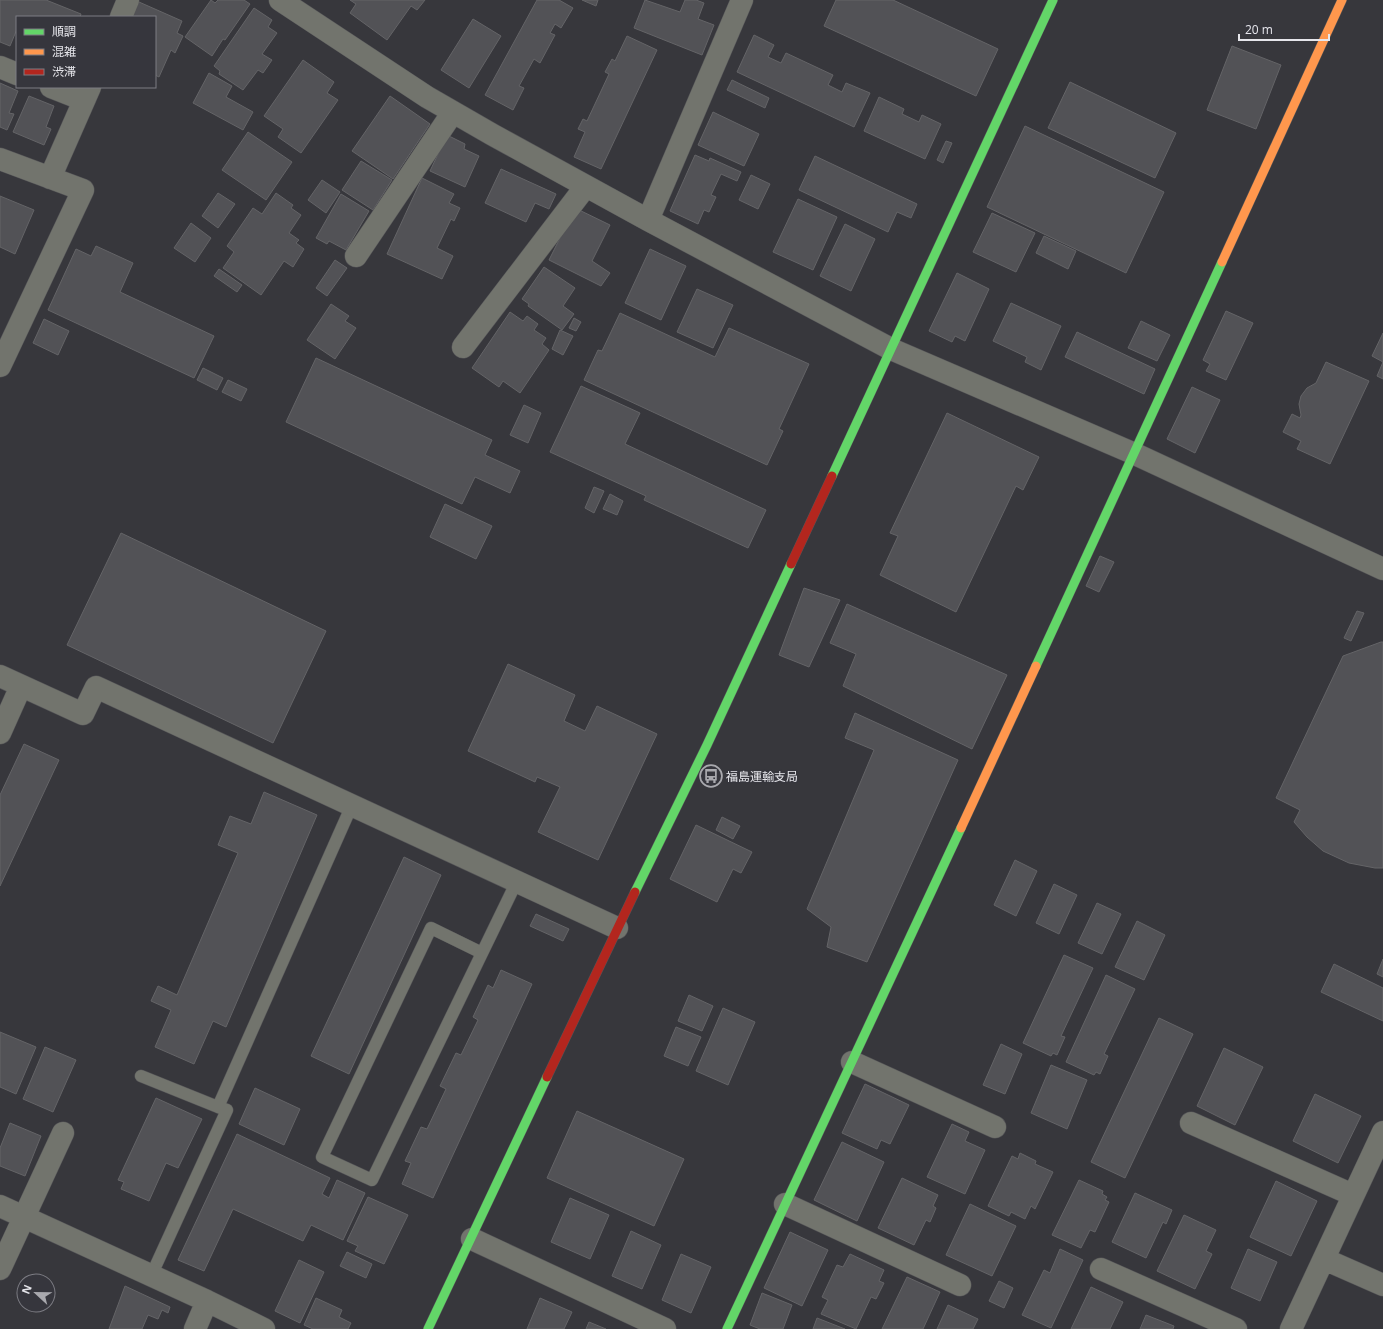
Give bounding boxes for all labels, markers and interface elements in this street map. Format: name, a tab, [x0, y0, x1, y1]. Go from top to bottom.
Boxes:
legend	[16, 16, 156, 88]
scale bar	[1239, 16, 1329, 42]
text: 20 m	[1245, 21, 1273, 38]
text: 順調	[52, 23, 76, 40]
text: 混雑	[52, 43, 76, 60]
text: 渋滞	[52, 63, 76, 80]
bus stop icon: 福島運輸支局	[698, 763, 724, 789]
place label: 福島運輸支局	[726, 768, 798, 785]
north arrow	[16, 1273, 56, 1313]
text: N	[18, 1282, 35, 1296]

